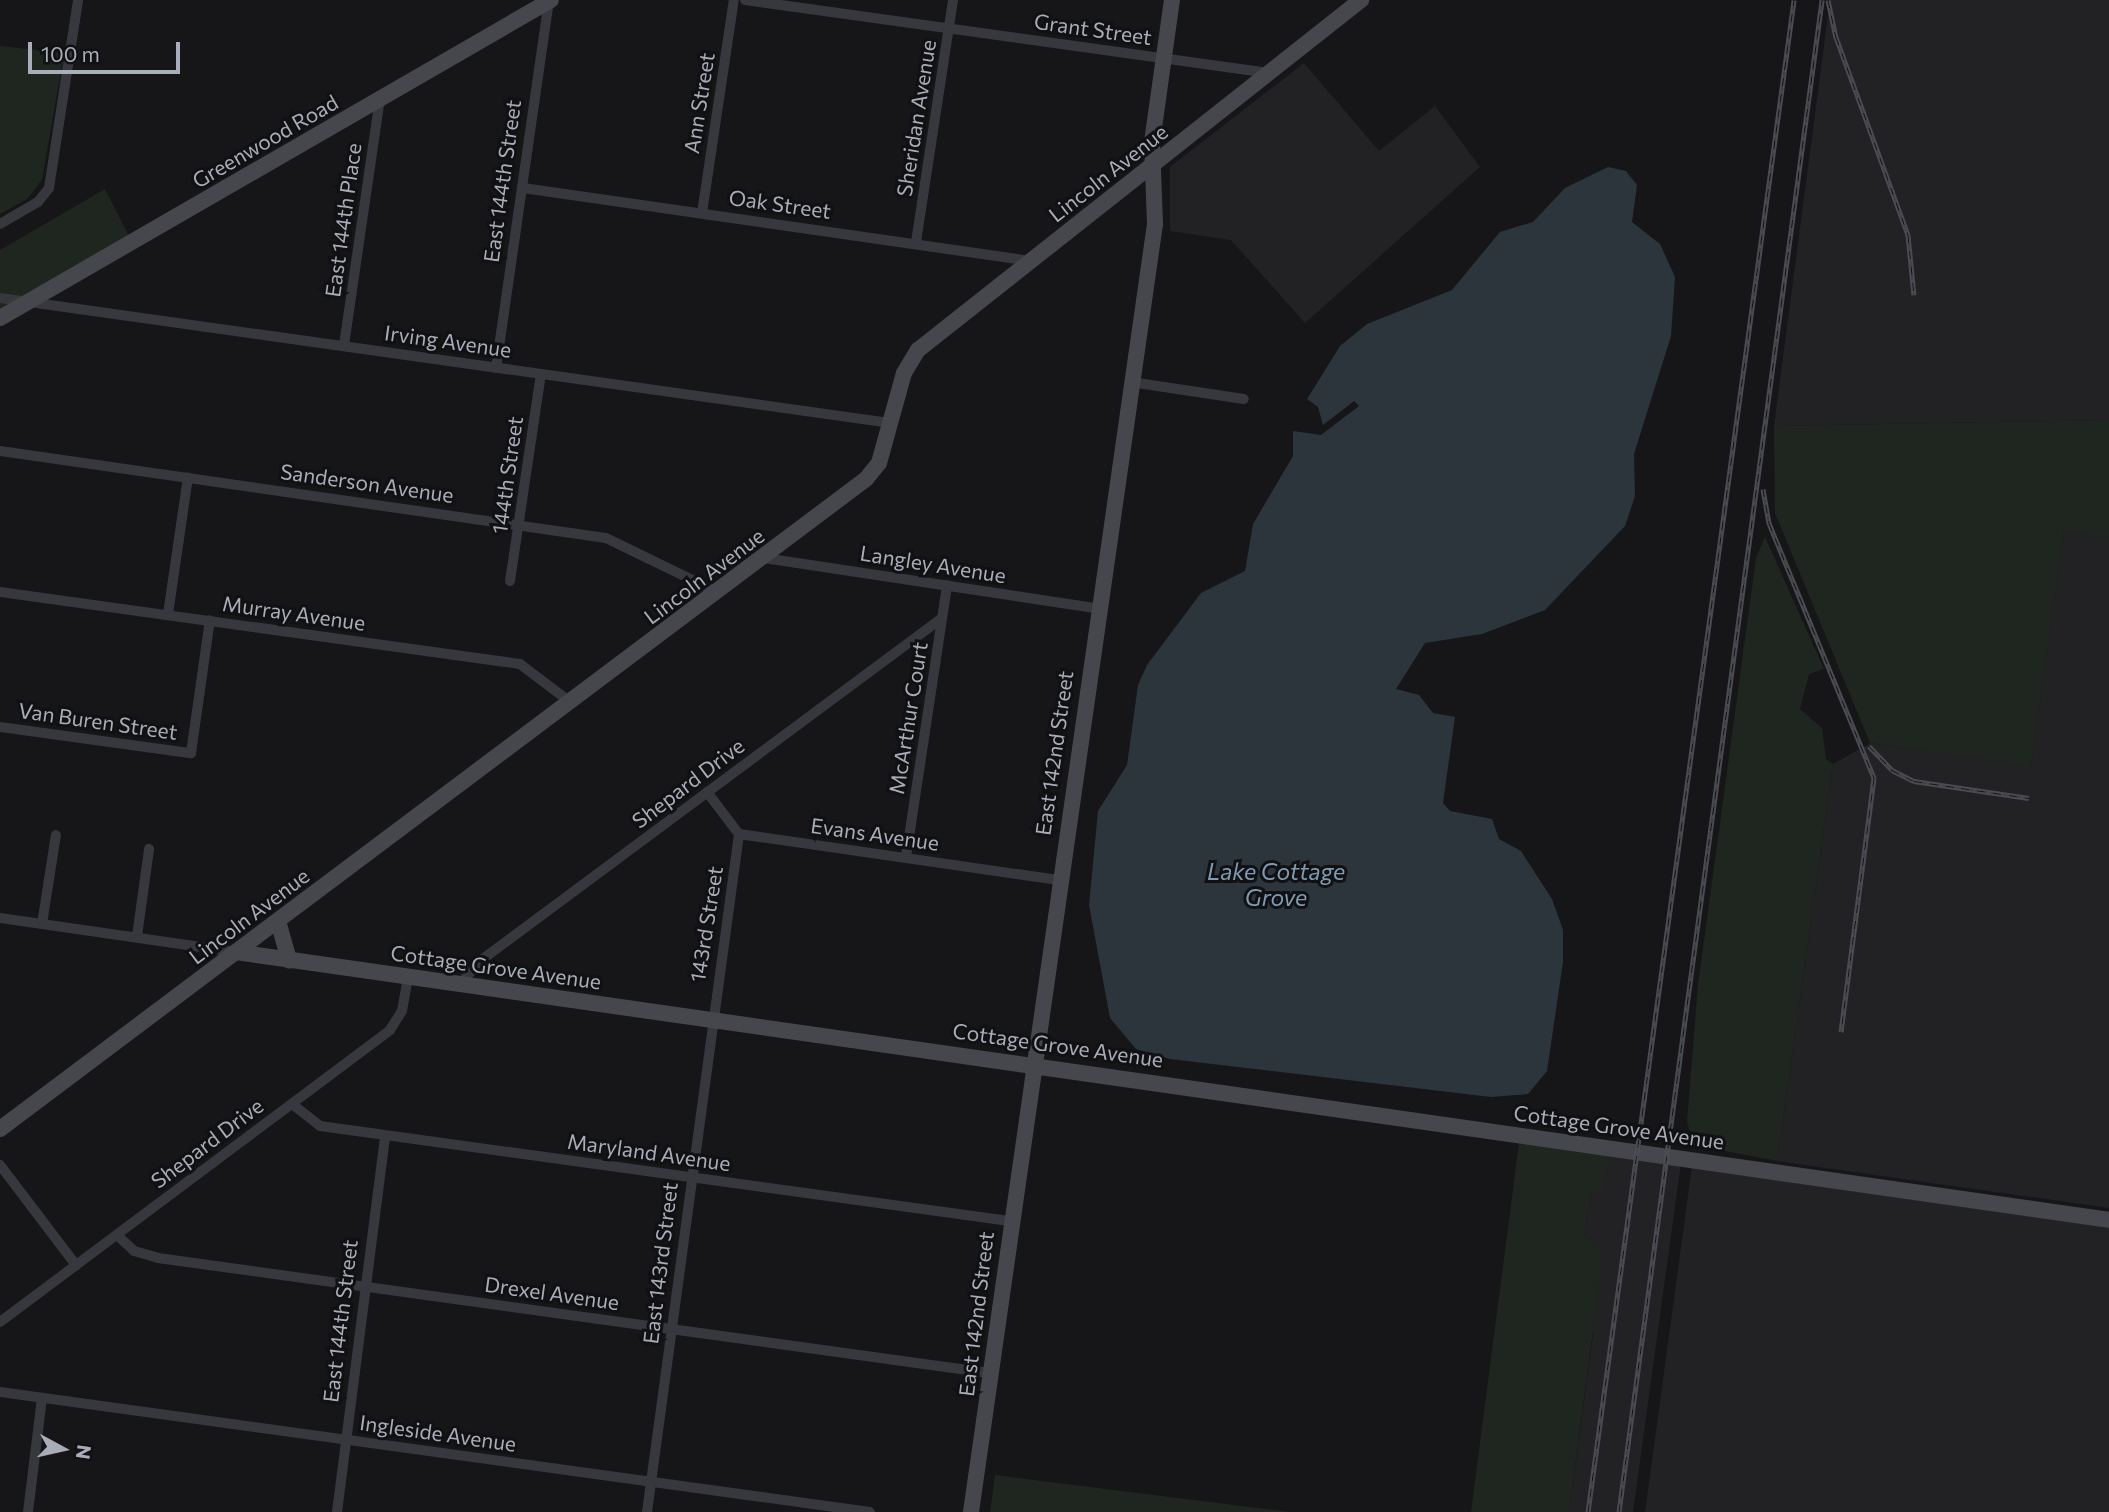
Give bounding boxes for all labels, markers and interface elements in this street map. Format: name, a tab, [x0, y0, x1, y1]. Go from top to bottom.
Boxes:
street label: Grant Street	[1033, 8, 1153, 50]
scale bar	[32, 28, 184, 72]
street label: Sheridan Avenue	[891, 38, 941, 198]
text: 100 m	[41, 41, 100, 66]
street label: Ann Street	[679, 51, 719, 155]
street label: Greenwood Road	[188, 89, 342, 193]
street label: East 144th Street	[478, 98, 526, 264]
street label: Lincoln Avenue	[1044, 119, 1172, 227]
street label: East 144th Place	[320, 141, 366, 299]
street label: Oak Street	[727, 184, 833, 224]
street label: Irving Avenue	[383, 320, 513, 362]
street label: 144th Street	[486, 415, 528, 535]
street label: Sanderson Avenue	[279, 458, 455, 508]
street label: Lincoln Avenue	[639, 523, 769, 629]
street label: Langley Avenue	[858, 540, 1008, 588]
street label: Murray Avenue	[221, 591, 367, 635]
street label: McArthur Court	[884, 640, 932, 796]
street label: East 142nd Street	[1030, 669, 1078, 837]
street label: Van Buren Street	[17, 697, 179, 745]
street label: Shepard Drive	[627, 733, 749, 833]
street label: Evans Avenue	[809, 813, 941, 855]
water label: Lake Cottage Grove	[1207, 857, 1345, 911]
street label: Lincoln Avenue	[184, 863, 314, 969]
street label: 143rd Street	[684, 864, 728, 984]
street label: Cottage Grove Avenue	[389, 940, 603, 994]
street label: Cottage Grove Avenue	[951, 1018, 1165, 1072]
street label: Shepard Drive	[146, 1093, 268, 1193]
street label: Cottage Grove Avenue	[1512, 1100, 1726, 1154]
street label: Maryland Avenue	[566, 1128, 732, 1176]
street label: East 143rd Street	[638, 1181, 682, 1345]
street label: East 142nd Street	[953, 1230, 999, 1398]
street label: East 144th Street	[318, 1238, 362, 1404]
street label: Drexel Avenue	[483, 1271, 621, 1315]
street label: Ingleside Avenue	[358, 1410, 518, 1456]
north arrow	[28, 1414, 98, 1484]
text: N	[72, 1443, 97, 1461]

